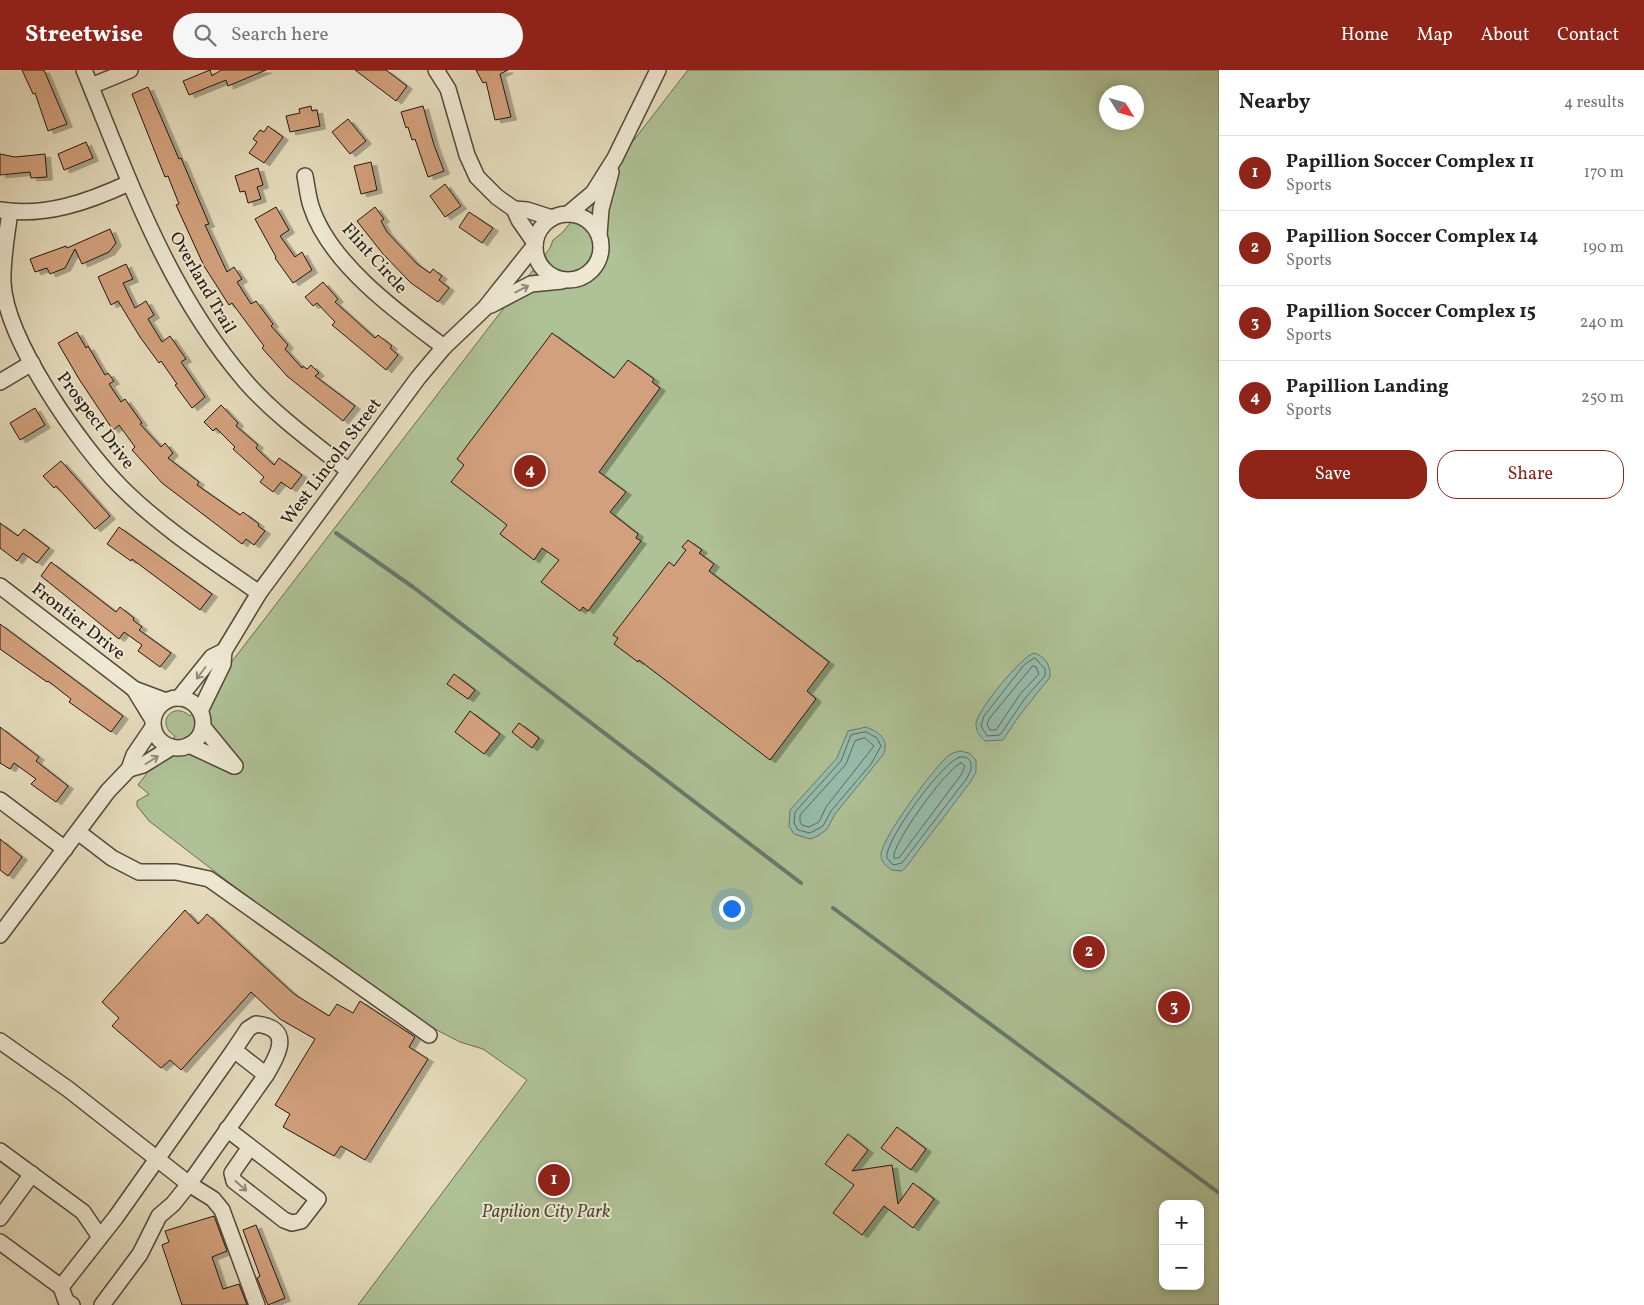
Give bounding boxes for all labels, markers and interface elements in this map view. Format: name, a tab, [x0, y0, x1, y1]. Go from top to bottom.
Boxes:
search box	[173, 13, 523, 58]
text: Streetwise	[25, 18, 143, 52]
icon: search	[191, 21, 219, 49]
text: Search here	[231, 22, 328, 48]
text: Home	[1341, 23, 1389, 48]
text: Map	[1417, 23, 1453, 48]
text: About	[1481, 23, 1529, 48]
text: Contact	[1557, 23, 1619, 48]
north arrow	[1099, 85, 1144, 130]
text: Nearby	[1239, 88, 1310, 117]
text: 4 results	[1564, 92, 1624, 114]
text: Papillion Soccer Complex 11	[1286, 149, 1535, 175]
text: 1	[1252, 162, 1258, 184]
text: 170 m	[1584, 162, 1624, 184]
text: Sports	[1286, 175, 1332, 197]
street label: Flint Circle	[335, 218, 413, 300]
text: Papillion Soccer Complex 14	[1286, 224, 1538, 250]
street label: Overland Trail	[163, 227, 241, 339]
text: 2	[1251, 237, 1259, 259]
text: 190 m	[1582, 237, 1624, 259]
text: Sports	[1286, 250, 1332, 272]
one-way arrow	[514, 284, 529, 294]
text: Papillion Soccer Complex 15	[1286, 299, 1536, 325]
text: 3	[1251, 312, 1259, 334]
text: 240 m	[1580, 312, 1624, 334]
text: Sports	[1286, 325, 1332, 347]
street label: Prospect Drive	[50, 367, 140, 475]
text: Papillion Landing	[1286, 374, 1449, 400]
text: 4	[1250, 387, 1260, 409]
text: 250 m	[1581, 387, 1624, 409]
street label: West Lincoln Street	[276, 393, 388, 531]
text: Sports	[1286, 400, 1332, 422]
button: Save	[1239, 450, 1427, 499]
button: Share	[1437, 450, 1624, 499]
pin: 4	[514, 452, 546, 490]
street label: Frontier Drive	[26, 577, 130, 667]
one-way arrow	[196, 666, 206, 680]
one-way arrow	[144, 755, 158, 765]
your location	[719, 896, 745, 922]
pin: 2	[1073, 933, 1105, 971]
pin: 3	[1158, 988, 1190, 1026]
pin: 1	[538, 1161, 570, 1199]
one-way arrow	[234, 1180, 247, 1192]
park label: Papilion City Park	[482, 1200, 610, 1225]
map controls	[1159, 1200, 1204, 1290]
button: +	[1159, 1200, 1204, 1245]
button: −	[1159, 1245, 1204, 1290]

